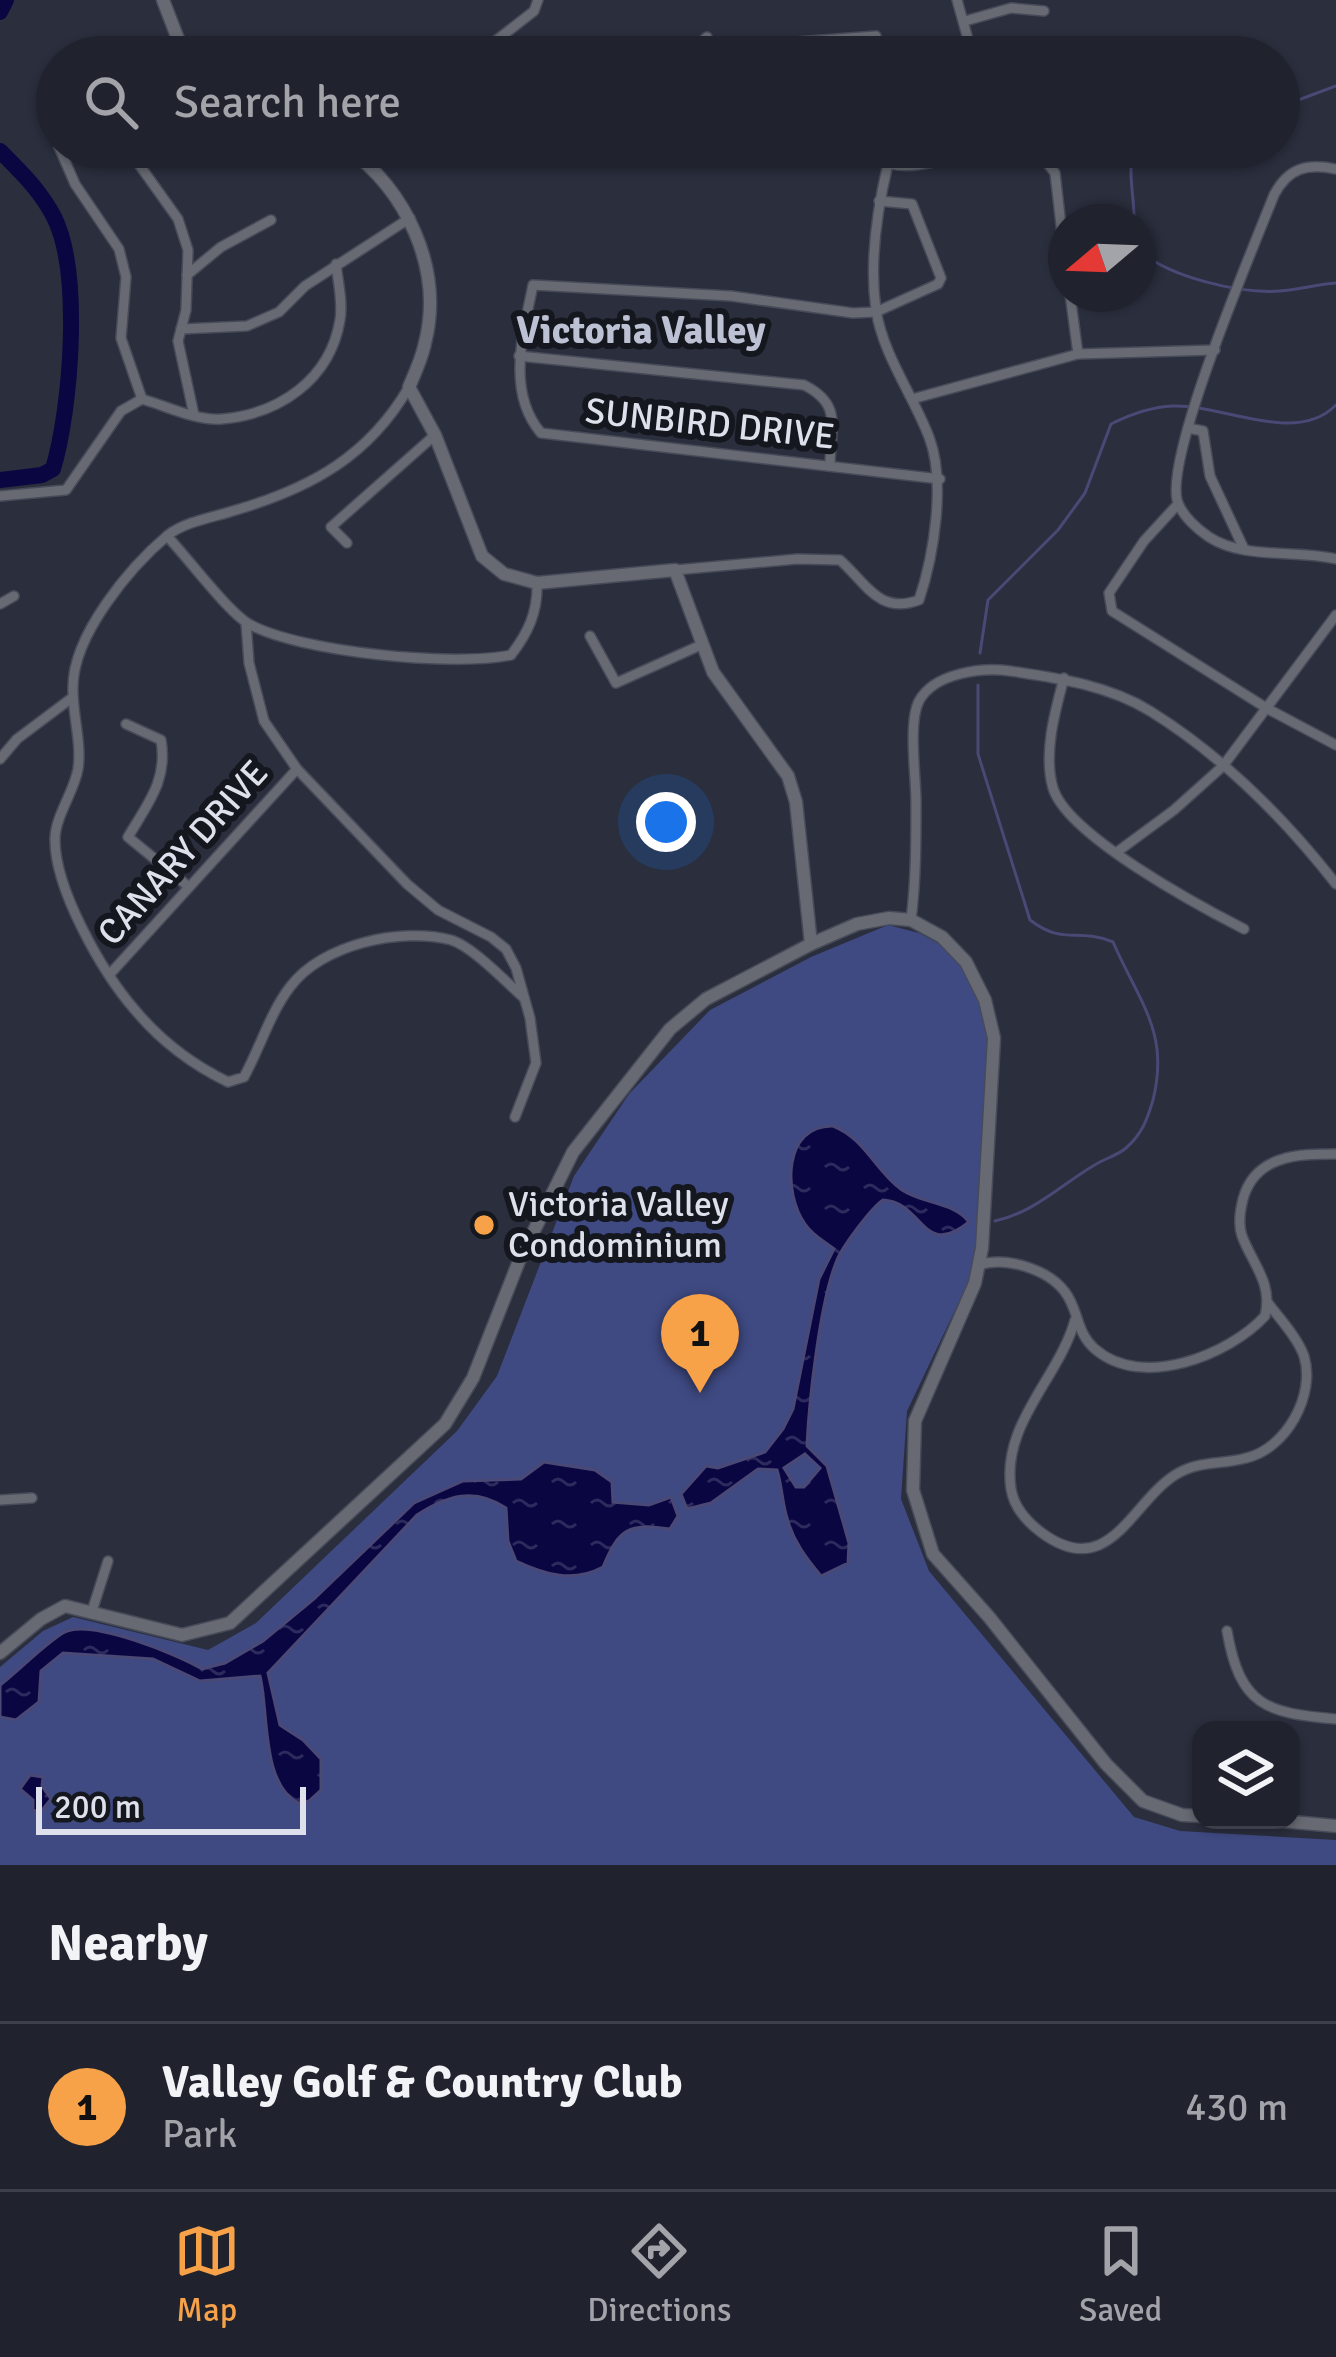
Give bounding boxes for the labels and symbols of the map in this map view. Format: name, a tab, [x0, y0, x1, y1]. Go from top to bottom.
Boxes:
north arrow	[1048, 204, 1156, 312]
district label: Victoria Valley	[516, 306, 766, 354]
street label: SUNBIRD DRIVE	[583, 389, 837, 459]
street label: CANARY DRIVE	[88, 751, 278, 955]
your location	[636, 792, 696, 852]
place label: Victoria Valley Condominium	[508, 1182, 729, 1268]
marker: Victoria Valley Condominium	[471, 1212, 497, 1238]
pin: 1	[661, 1294, 739, 1393]
scale bar	[36, 1781, 306, 1834]

